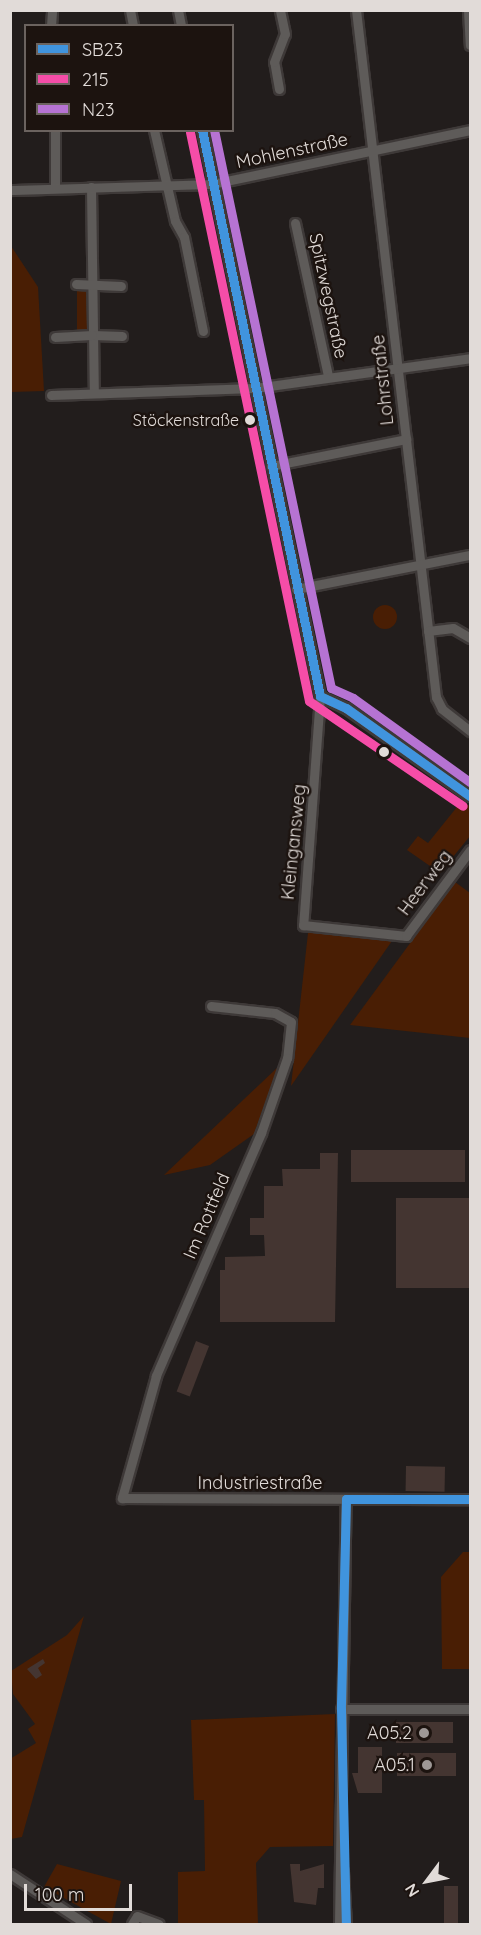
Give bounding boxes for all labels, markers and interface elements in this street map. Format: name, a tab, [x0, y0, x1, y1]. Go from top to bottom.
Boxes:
legend	[24, 24, 234, 132]
text: SB23	[82, 38, 123, 61]
text: 215	[82, 68, 108, 91]
text: N23	[82, 98, 115, 121]
street label: Mohlenstraße	[234, 129, 350, 173]
street label: Spitzwegstraße	[304, 231, 352, 361]
street label: Lohrstraße	[368, 334, 398, 426]
place label: Stöckenstraße	[133, 410, 239, 430]
marker: Stöckenstraße	[244, 414, 256, 426]
unlabelled marker	[378, 746, 390, 758]
street label: Kleingansweg	[277, 783, 311, 901]
street label: Heerweg	[394, 846, 456, 920]
street label: Im Rottfeld	[179, 1170, 235, 1262]
street label: Industriestraße	[197, 1472, 323, 1494]
place label: A05.2	[367, 1722, 412, 1744]
marker: A05.2	[417, 1726, 431, 1740]
place label: A05.1	[374, 1754, 415, 1776]
marker: A05.1	[420, 1758, 434, 1772]
north arrow	[397, 1851, 457, 1911]
scale bar	[27, 1872, 135, 1910]
text: N	[400, 1880, 423, 1901]
text: 100 m	[35, 1883, 84, 1906]

